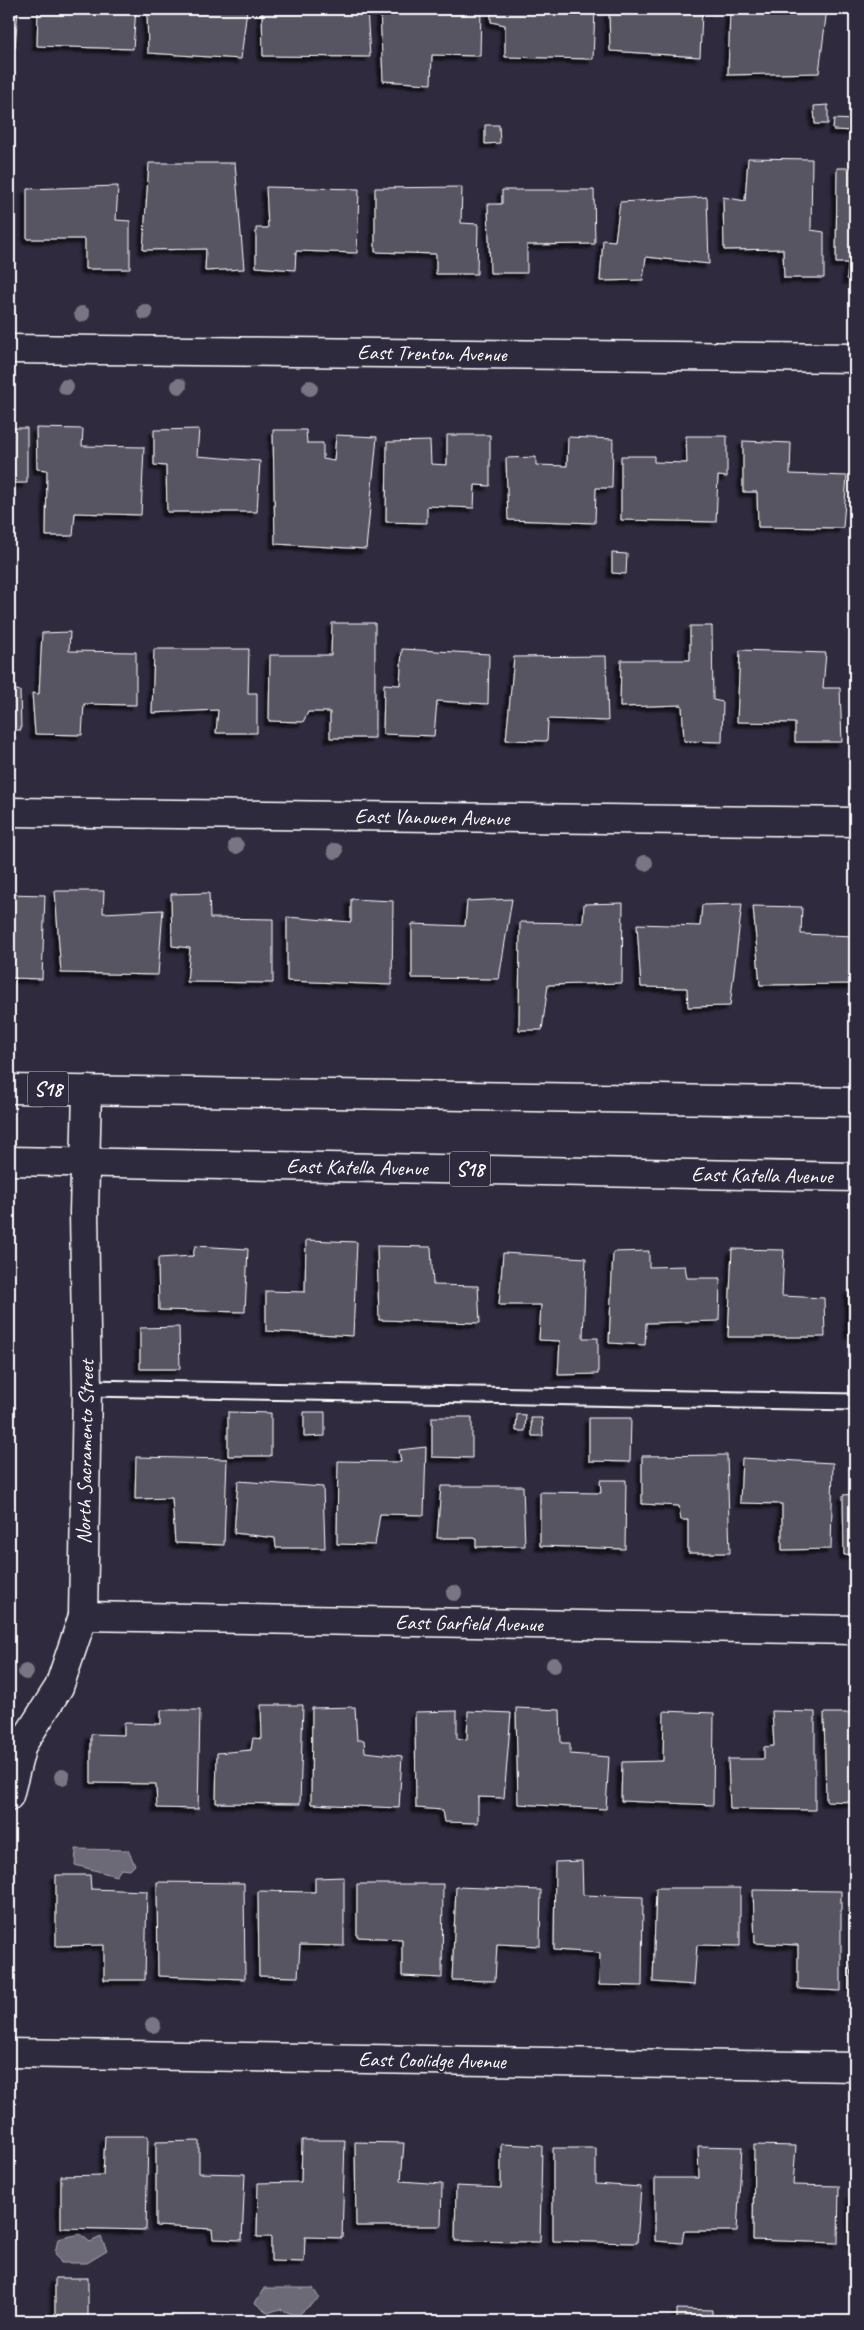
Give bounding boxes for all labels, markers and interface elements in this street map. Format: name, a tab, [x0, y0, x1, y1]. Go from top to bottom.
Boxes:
street label: East Trenton Avenue	[357, 339, 508, 367]
street label: East Vanowen Avenue	[354, 803, 512, 831]
road number: S18	[28, 1072, 68, 1106]
road number: S18	[450, 1152, 490, 1186]
street label: East Katella Avenue	[286, 1153, 430, 1181]
street label: East Katella Avenue	[691, 1161, 835, 1189]
street label: North Sacramento Street	[70, 1358, 100, 1544]
street label: East Garfield Avenue	[395, 1609, 544, 1637]
street label: East Coolidge Avenue	[358, 2046, 507, 2074]

